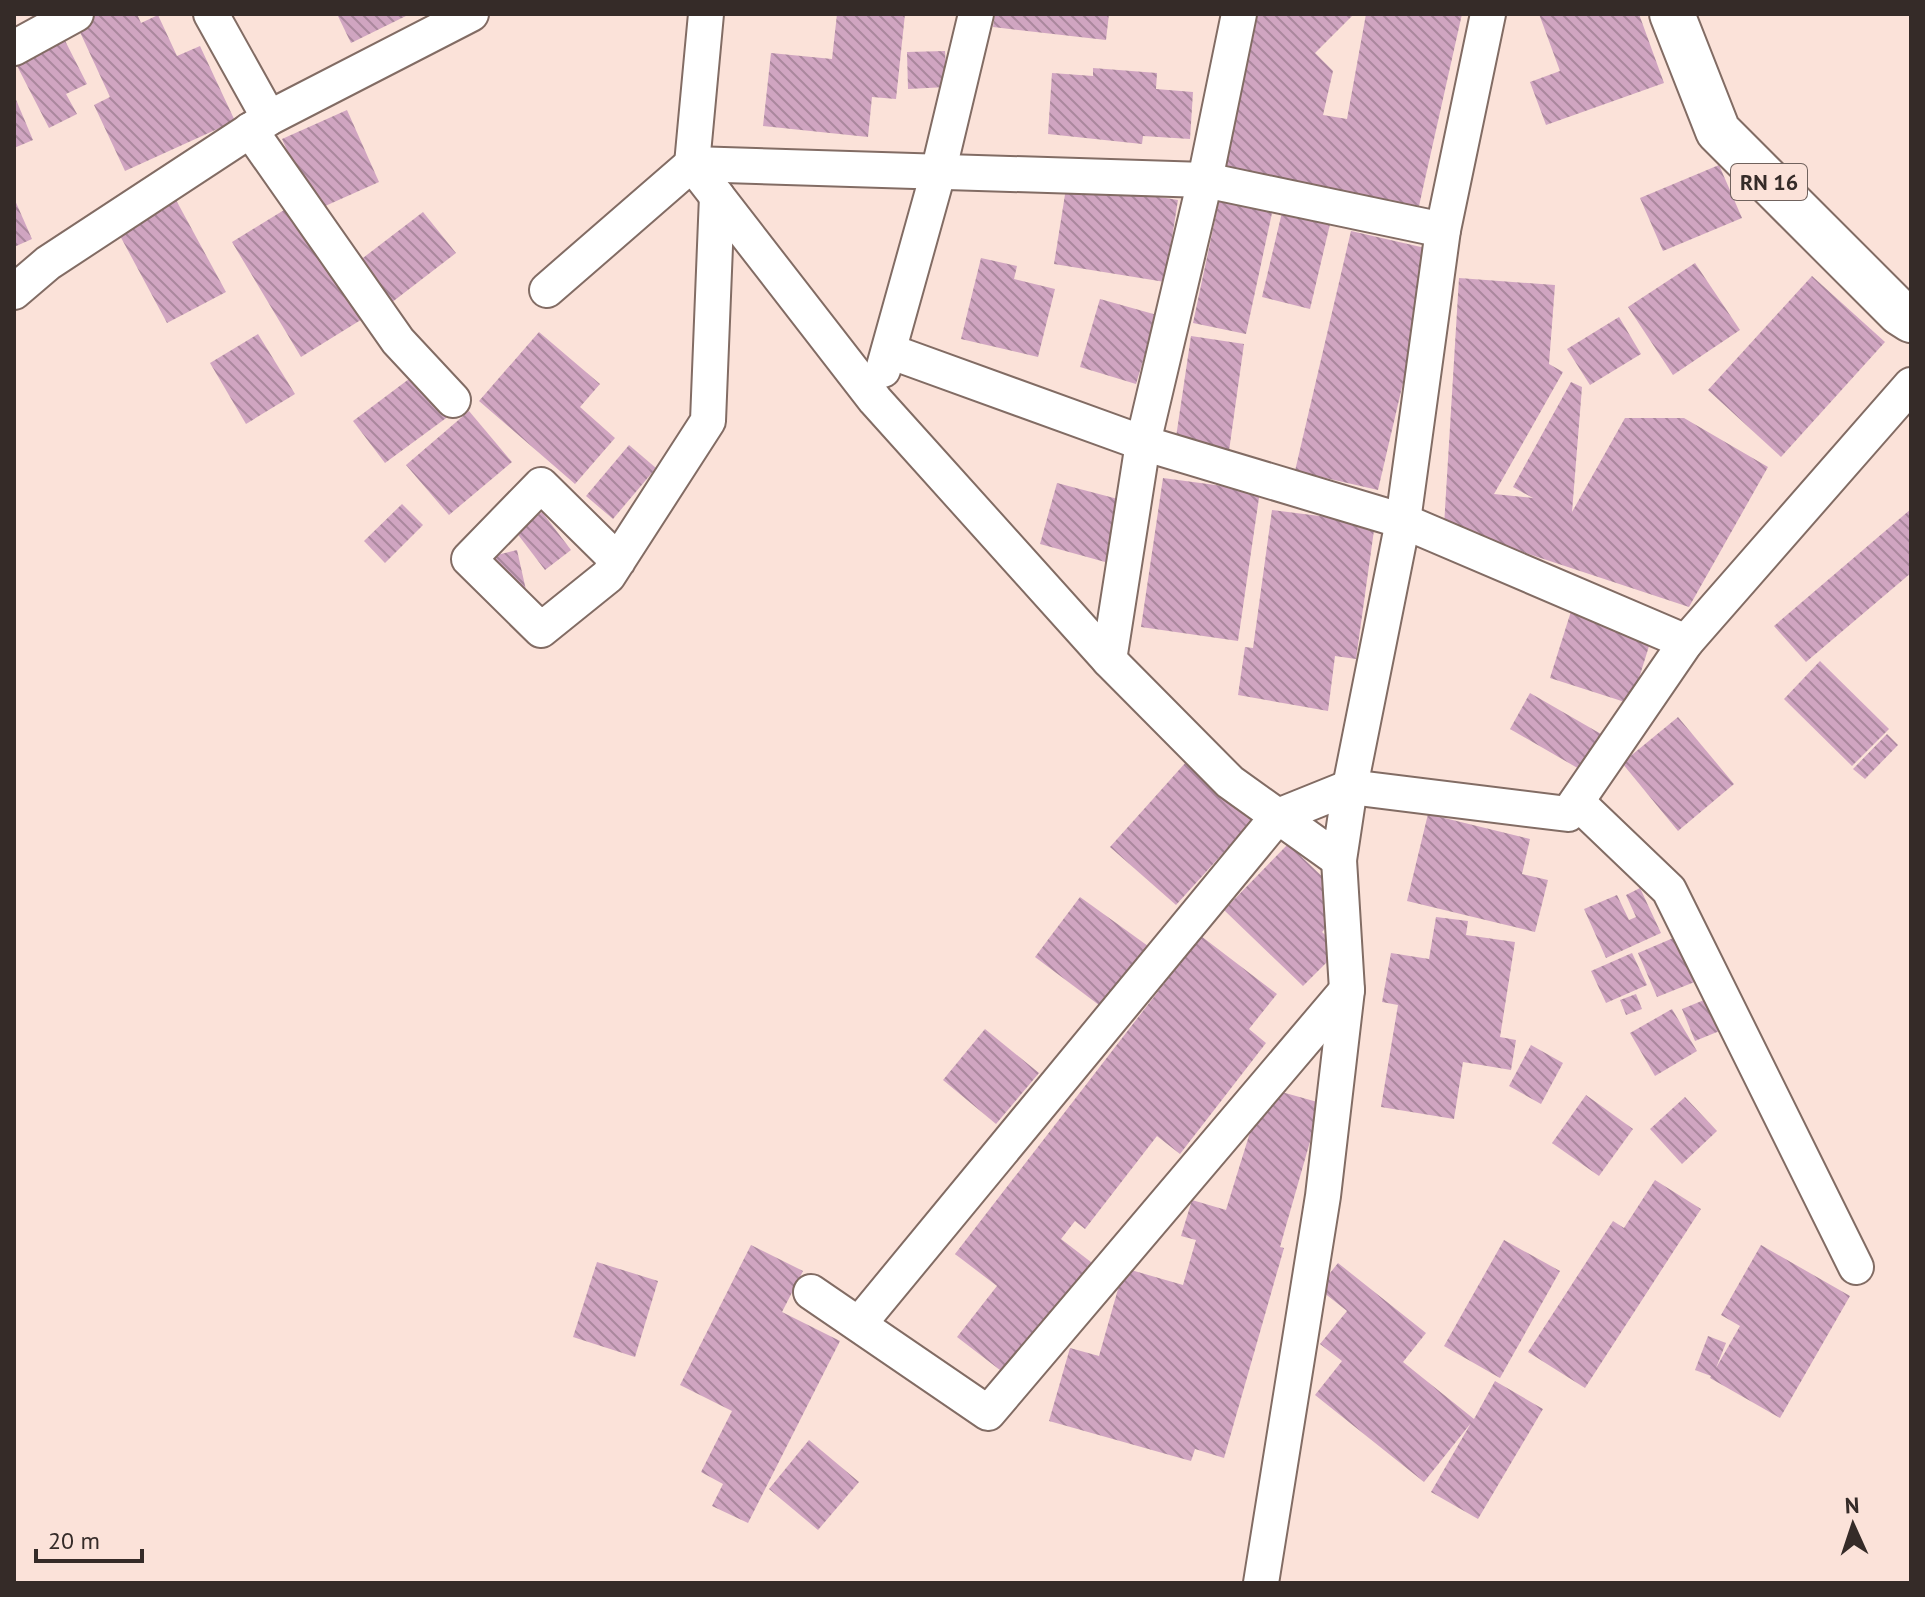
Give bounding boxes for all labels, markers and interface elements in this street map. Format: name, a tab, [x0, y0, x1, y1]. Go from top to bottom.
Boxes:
road number: RN 16	[1731, 164, 1807, 200]
north arrow	[1813, 1485, 1893, 1565]
text: N	[1844, 1491, 1860, 1519]
scale bar	[36, 1513, 142, 1563]
text: 20 m	[48, 1525, 100, 1556]

